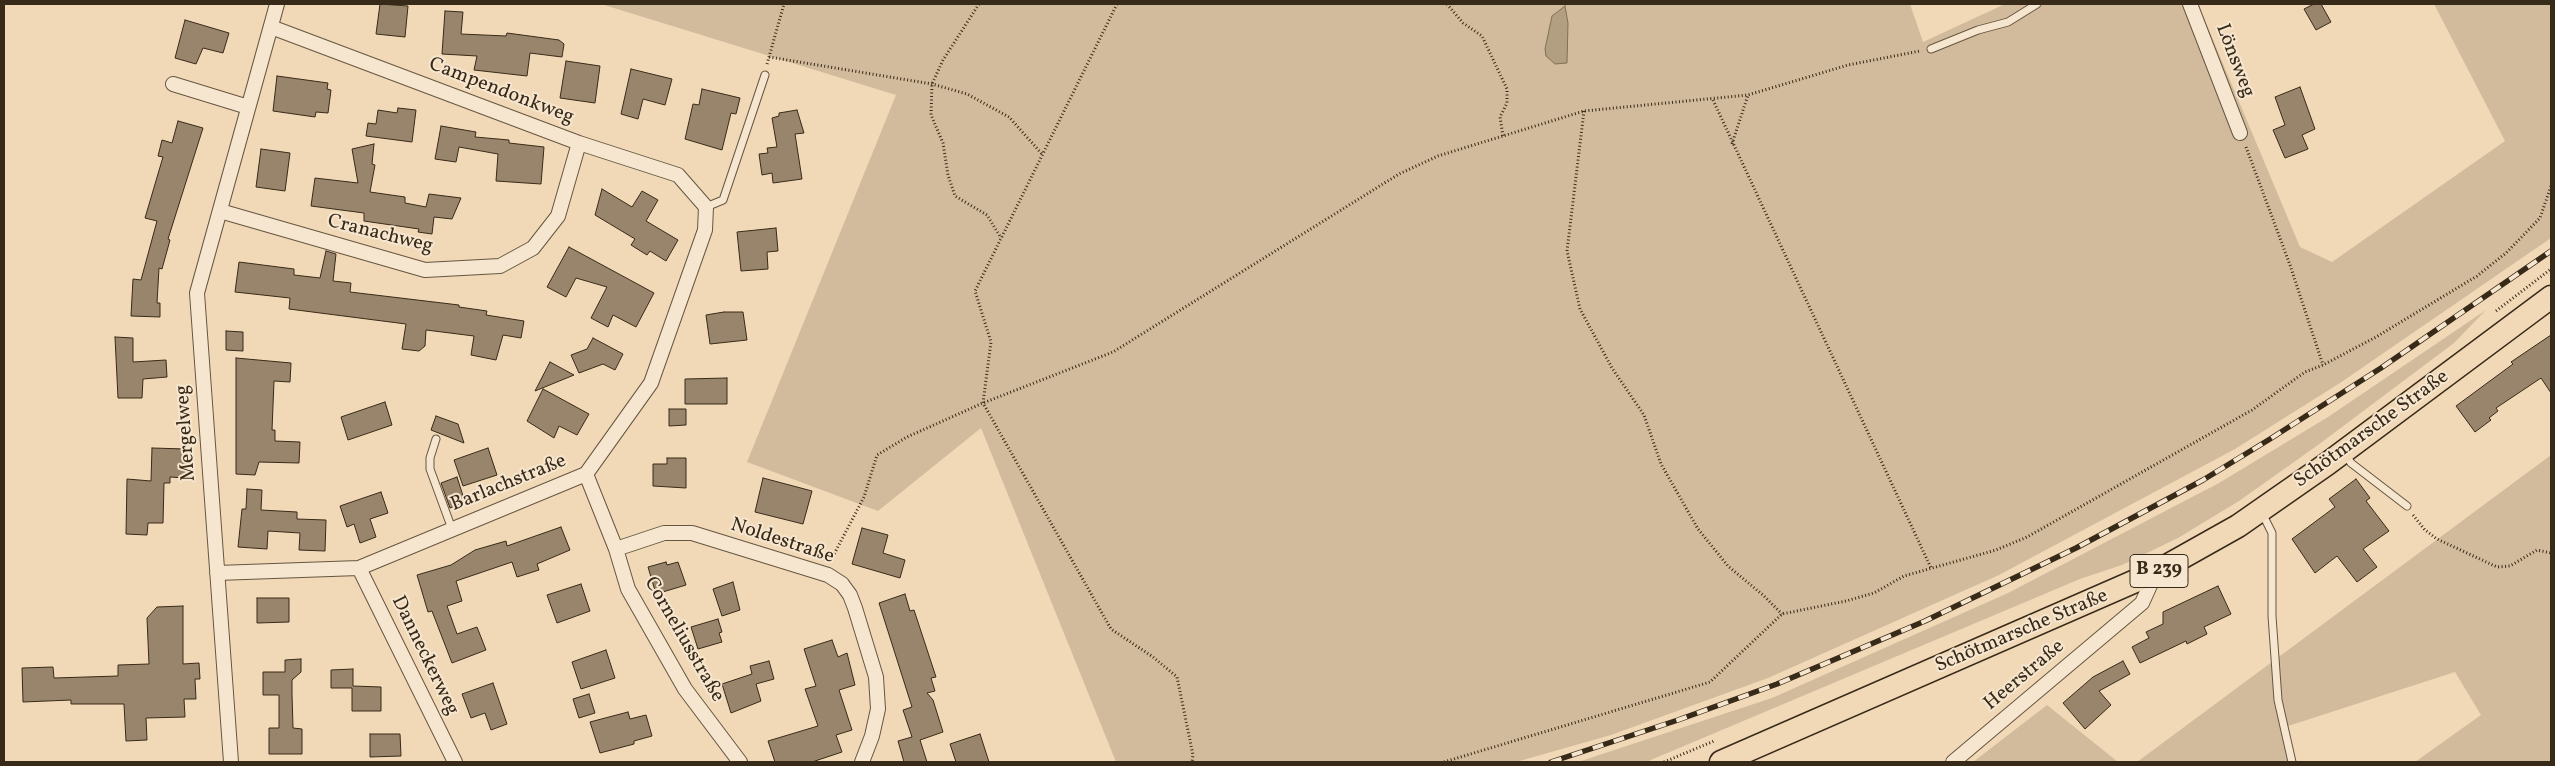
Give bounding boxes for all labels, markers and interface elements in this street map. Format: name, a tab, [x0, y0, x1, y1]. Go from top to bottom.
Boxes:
street label: Lönsweg	[2209, 21, 2259, 101]
street label: Campendonkweg	[425, 53, 577, 131]
street label: Cranachweg	[325, 210, 435, 260]
street label: Schötmarsche Straße	[2290, 366, 2454, 494]
street label: Mergelweg	[172, 384, 202, 482]
street label: Barlachstraße	[448, 450, 570, 518]
street label: Noldestraße	[727, 514, 837, 570]
road number: B 239	[2130, 554, 2188, 588]
street label: Corneliusstraße	[637, 573, 729, 707]
street label: Schötmarsche Straße	[1932, 585, 2112, 679]
street label: Danneckerweg	[385, 592, 463, 720]
street label: Heerstraße	[1980, 635, 2070, 717]

